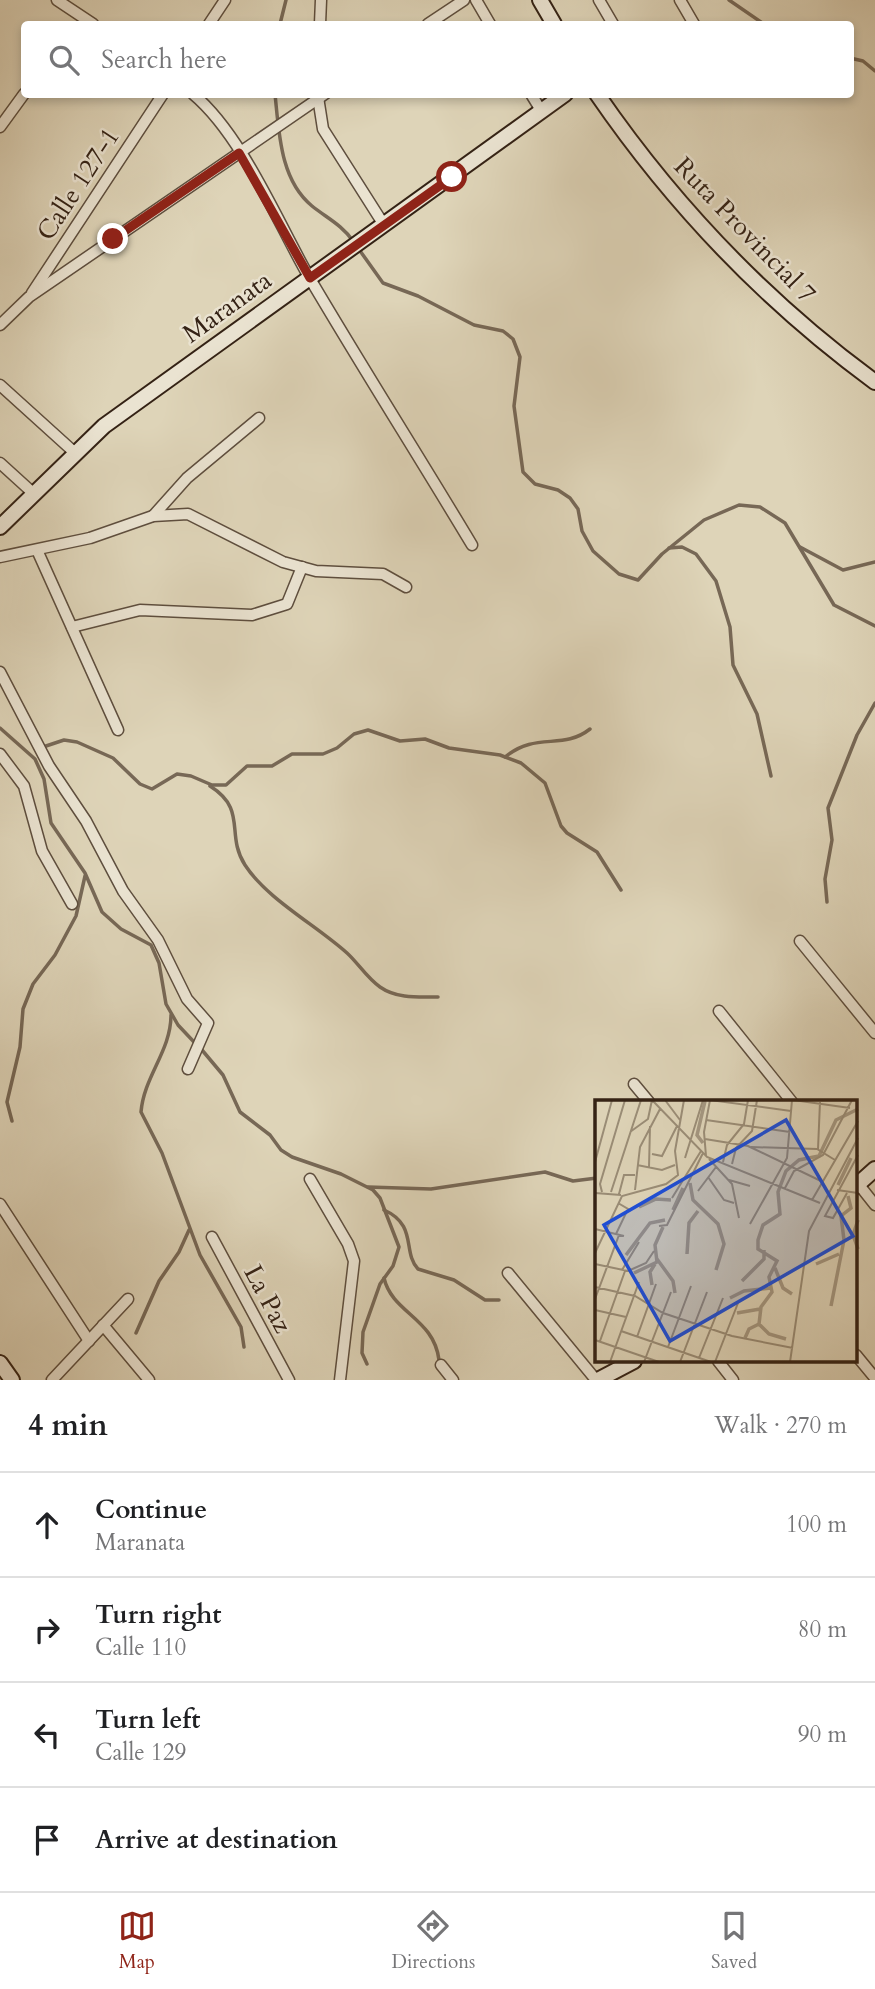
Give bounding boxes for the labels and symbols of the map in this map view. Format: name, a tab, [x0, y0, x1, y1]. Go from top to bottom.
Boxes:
street label: Calle 127-1	[28, 121, 128, 247]
street label: Ruta Provincial 7	[666, 149, 824, 311]
route start	[436, 161, 467, 192]
route end	[97, 223, 128, 254]
street label: Maranata	[175, 263, 279, 351]
inset map	[595, 1100, 858, 1363]
street label: La Paz	[236, 1259, 301, 1339]

